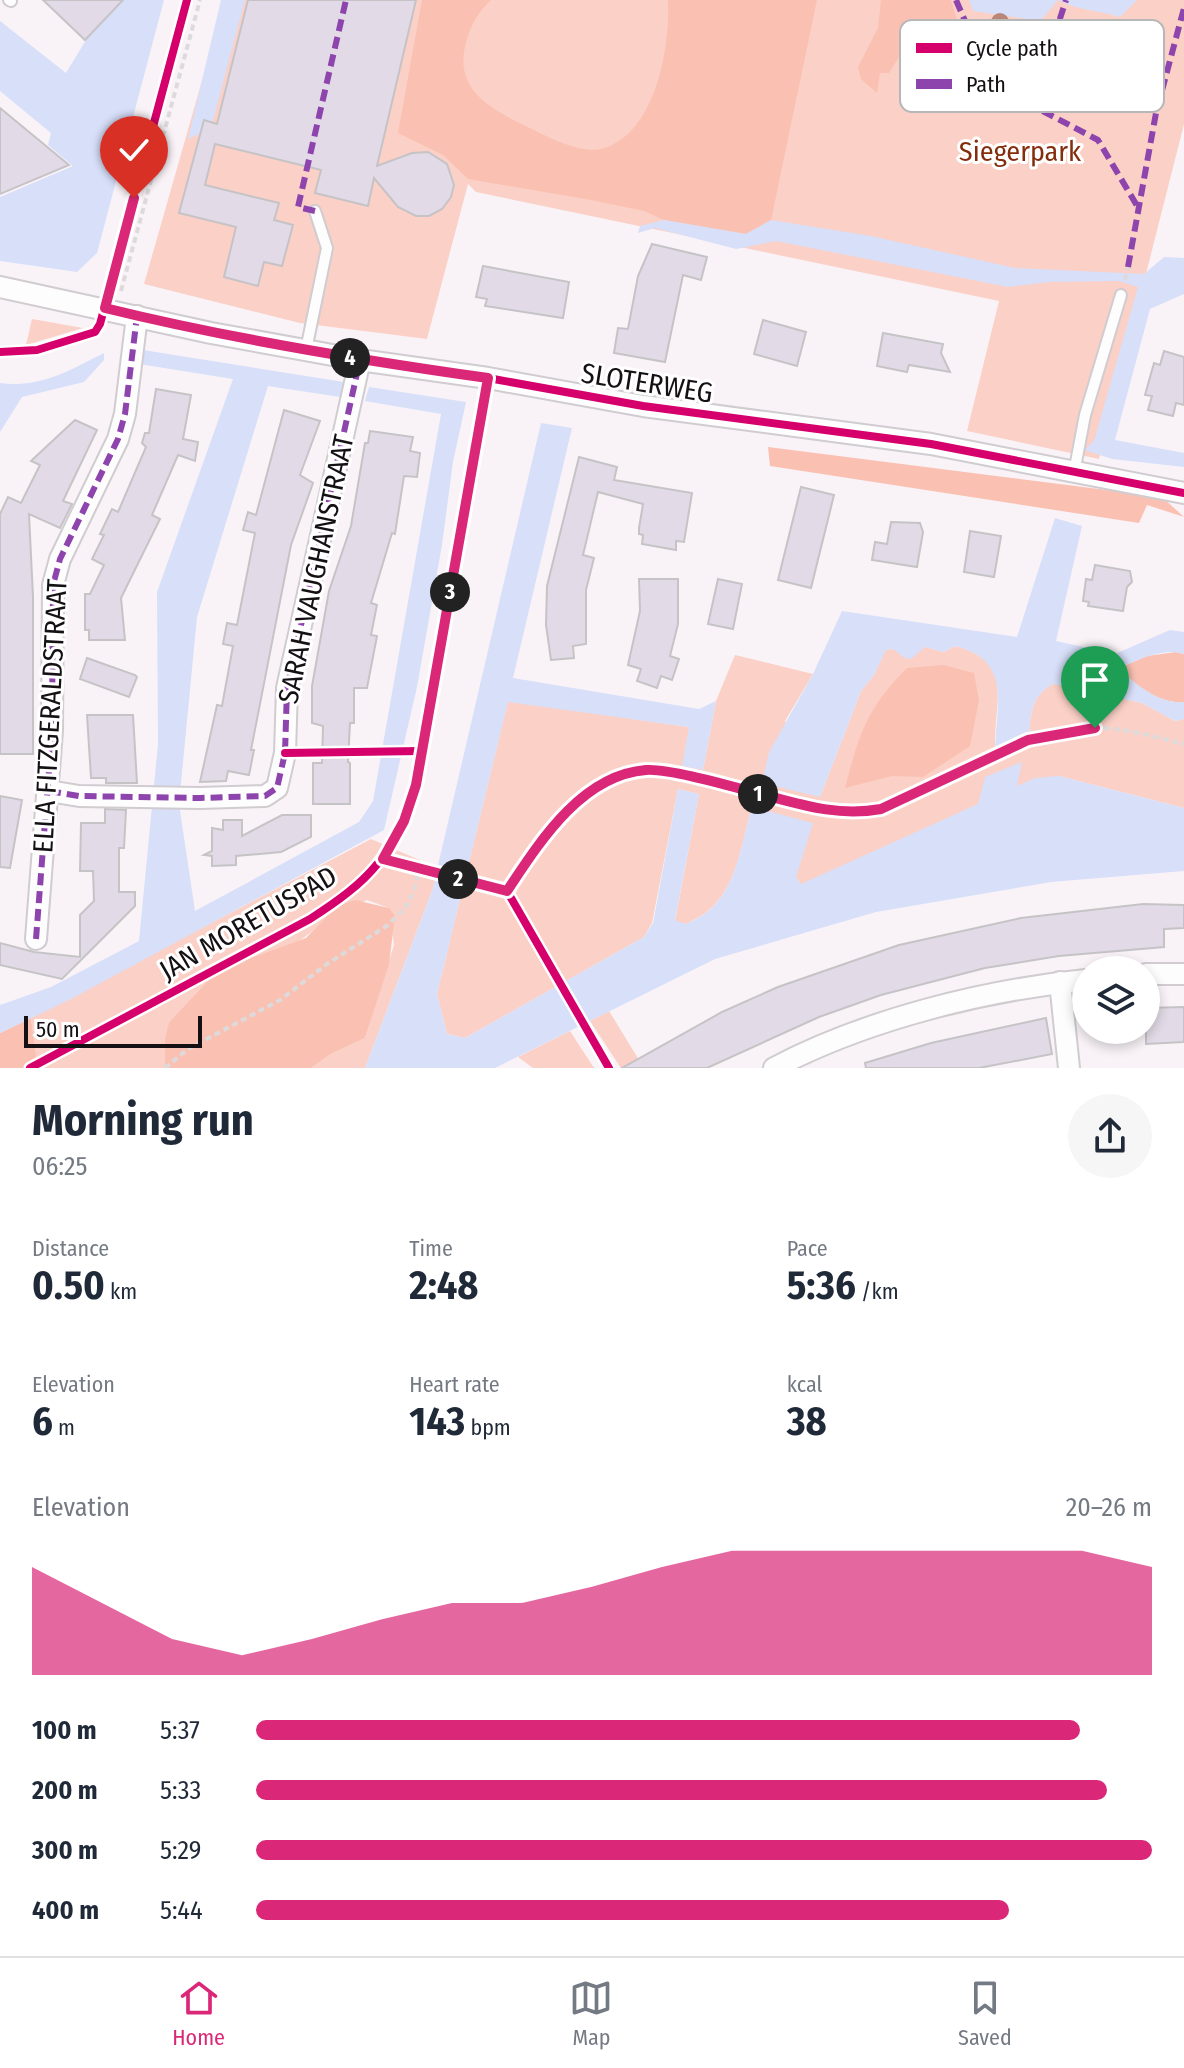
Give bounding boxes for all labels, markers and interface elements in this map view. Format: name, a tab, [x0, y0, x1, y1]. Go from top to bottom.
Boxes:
legend	[900, 20, 1164, 112]
text: Cycle path	[966, 35, 1058, 62]
text: Path	[966, 71, 1006, 98]
pin	[100, 116, 168, 198]
icon: check	[112, 128, 156, 172]
park label: Siegerpark	[959, 135, 1082, 168]
pin: 4	[330, 338, 370, 378]
text: 4	[344, 344, 356, 371]
street label: SLOTERWEG	[579, 356, 715, 410]
street label: SARAH VAUGHANSTRAAT	[271, 432, 361, 706]
pin: 3	[430, 572, 470, 612]
street label: ELLA FITZGERALDSTRAAT	[26, 578, 74, 854]
text: 3	[445, 578, 455, 605]
pin	[1061, 646, 1129, 728]
icon: arrive	[1073, 658, 1117, 702]
pin: 1	[738, 774, 778, 814]
text: 1	[753, 780, 763, 807]
street label: JAN MORETUSPAD	[154, 859, 342, 987]
pin: 2	[438, 859, 478, 899]
text: 2	[453, 865, 463, 892]
map controls	[1072, 956, 1160, 1044]
button: layers	[1072, 956, 1160, 1044]
scale bar	[24, 1012, 202, 1048]
text: 50 m	[36, 1016, 80, 1043]
text: Morning run	[32, 1094, 254, 1147]
button: share	[1068, 1094, 1152, 1178]
text: 06:25	[32, 1151, 87, 1182]
text: Distance	[32, 1235, 109, 1262]
text: Time	[409, 1235, 453, 1262]
text: Pace	[787, 1235, 828, 1262]
text: 0.50	[32, 1262, 105, 1310]
text: 2:48	[409, 1262, 479, 1310]
text: 5:36	[787, 1262, 856, 1310]
text: km	[105, 1278, 137, 1305]
text: /km	[856, 1278, 899, 1305]
text: Elevation	[32, 1371, 115, 1398]
text: Heart rate	[409, 1371, 500, 1398]
text: kcal	[787, 1371, 822, 1398]
text: 6	[32, 1398, 53, 1446]
text: 143	[409, 1398, 465, 1446]
text: 38	[787, 1398, 827, 1446]
text: m	[53, 1414, 75, 1441]
text: bpm	[465, 1414, 511, 1441]
text: Elevation	[32, 1492, 130, 1523]
text: 20–26 m	[1066, 1492, 1152, 1523]
text: 100 m	[32, 1715, 97, 1746]
text: 5:37	[160, 1715, 200, 1746]
text: 200 m	[32, 1775, 98, 1806]
text: 5:33	[160, 1775, 201, 1806]
text: 300 m	[32, 1835, 98, 1866]
text: 5:29	[160, 1835, 201, 1866]
text: 400 m	[32, 1895, 99, 1926]
text: 5:44	[160, 1895, 202, 1926]
tab: Home	[172, 1976, 225, 2051]
tab: Map	[569, 1976, 613, 2051]
tab: Saved	[958, 1976, 1012, 2051]

